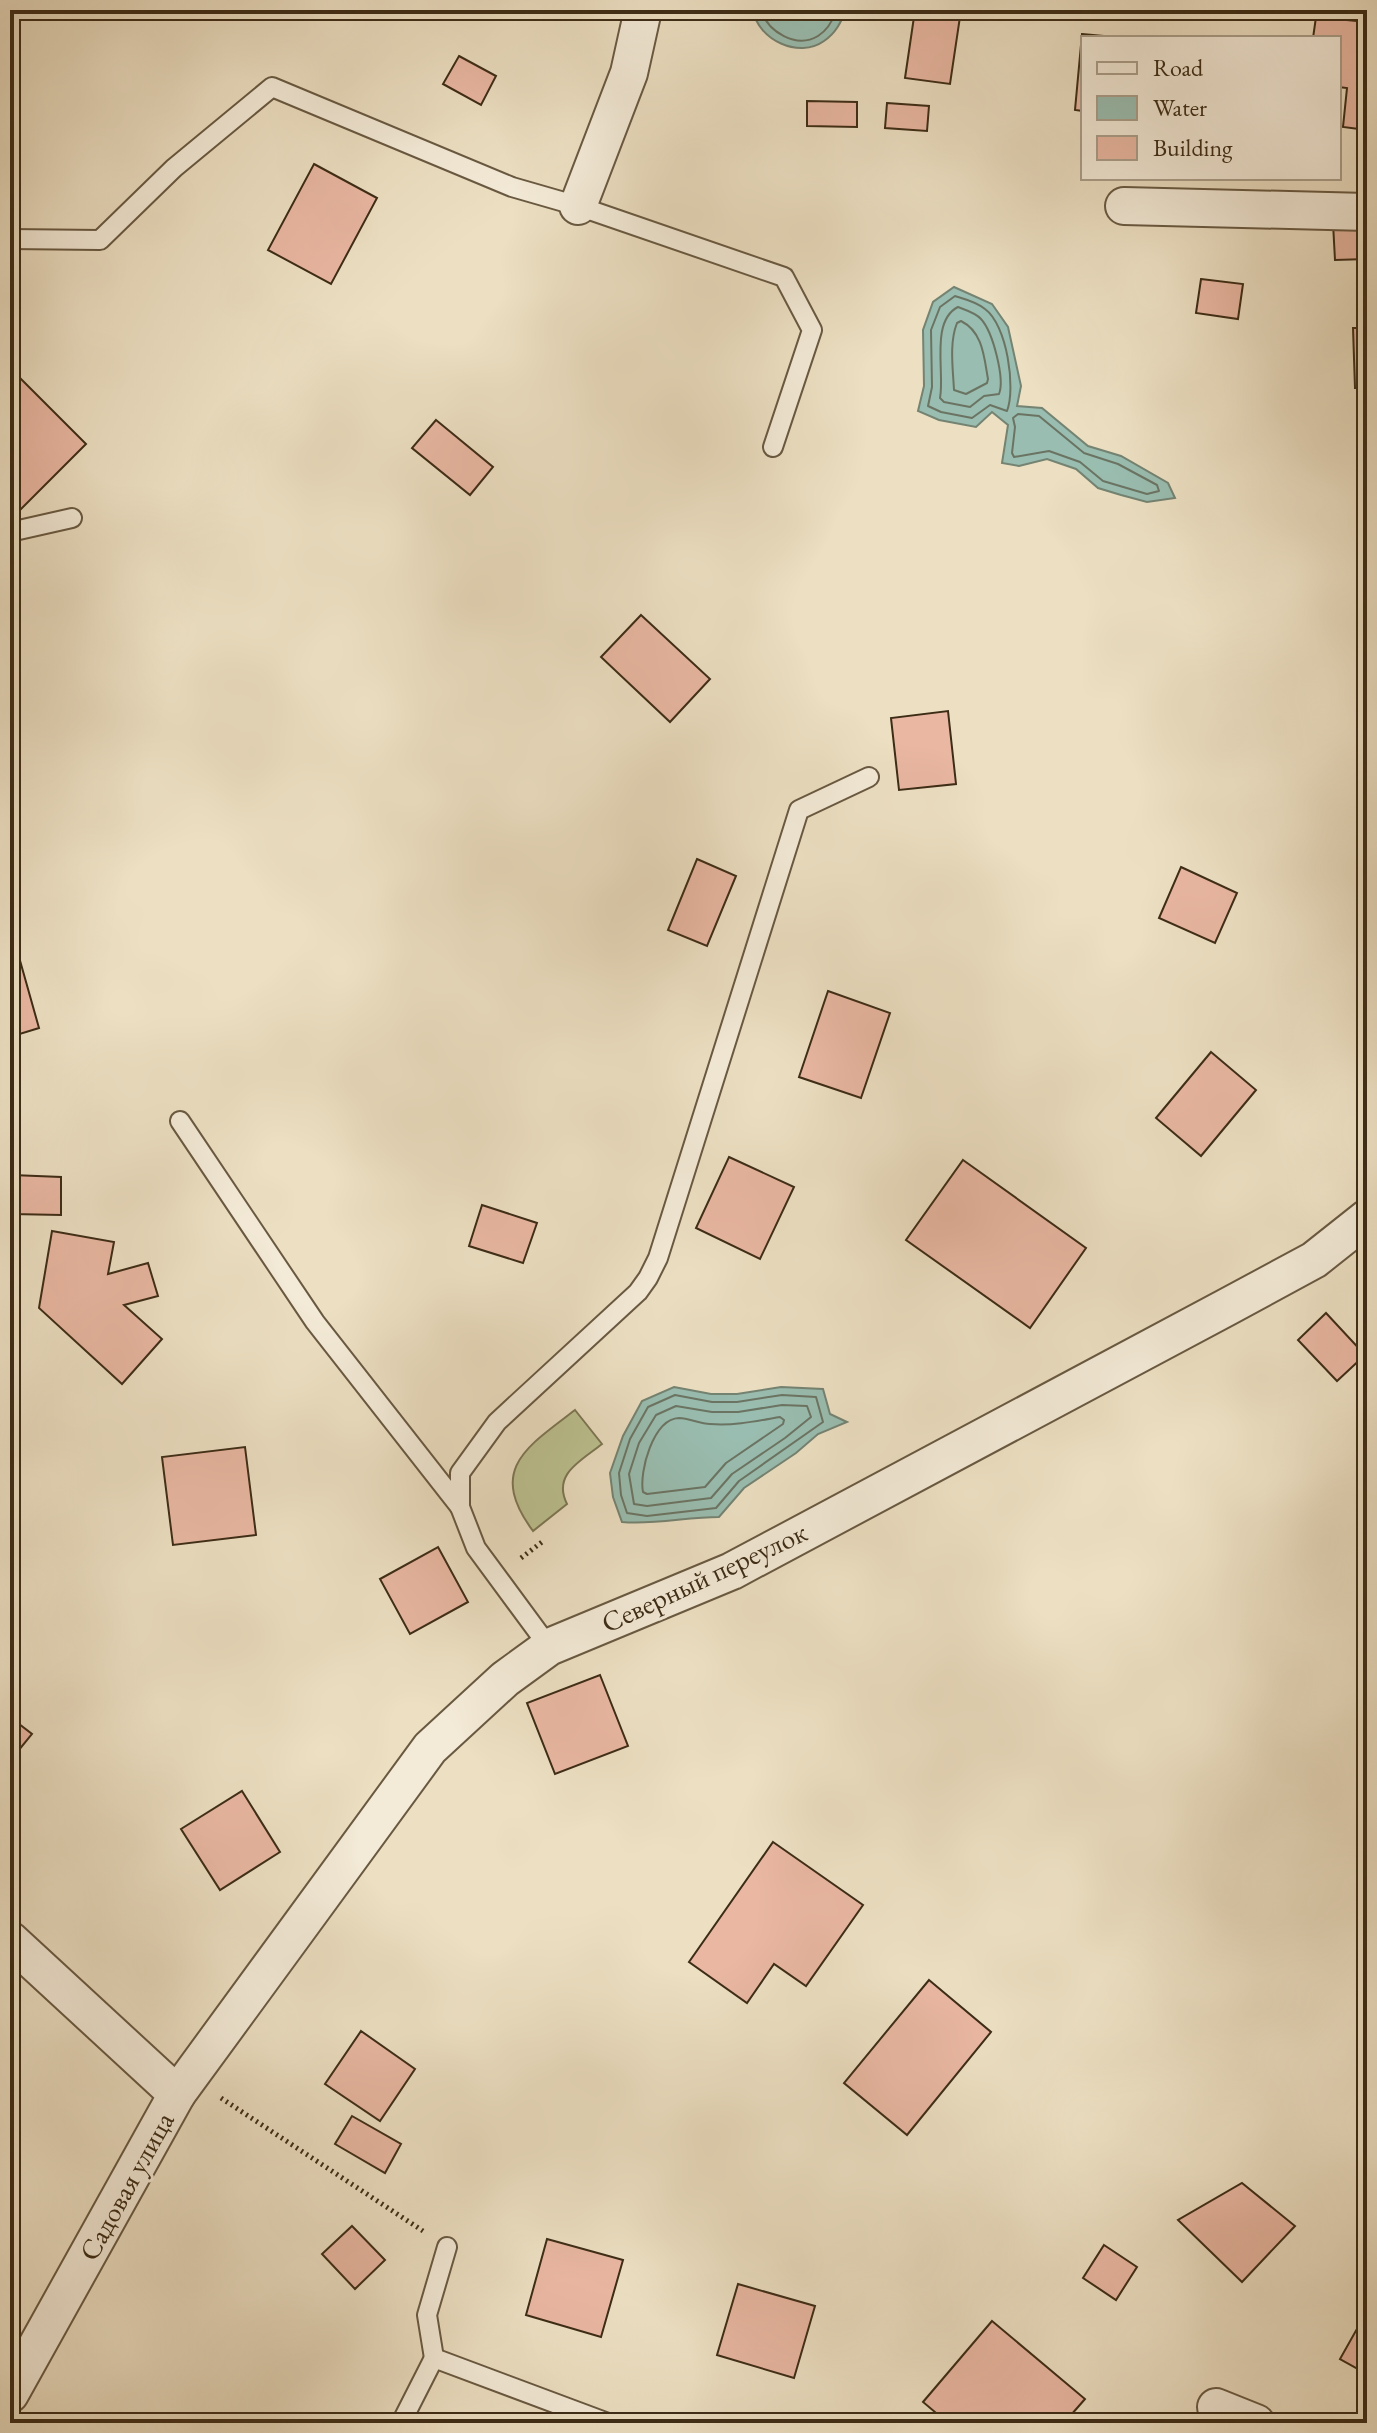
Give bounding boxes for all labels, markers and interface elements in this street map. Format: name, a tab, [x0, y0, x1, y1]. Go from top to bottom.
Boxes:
legend	[1081, 36, 1341, 180]
text: Road	[1153, 52, 1204, 83]
text: Water	[1153, 92, 1207, 123]
text: Building	[1153, 132, 1233, 163]
street label: Северный переулок	[595, 1514, 813, 1640]
street label: Садовая улица	[70, 2105, 182, 2267]

